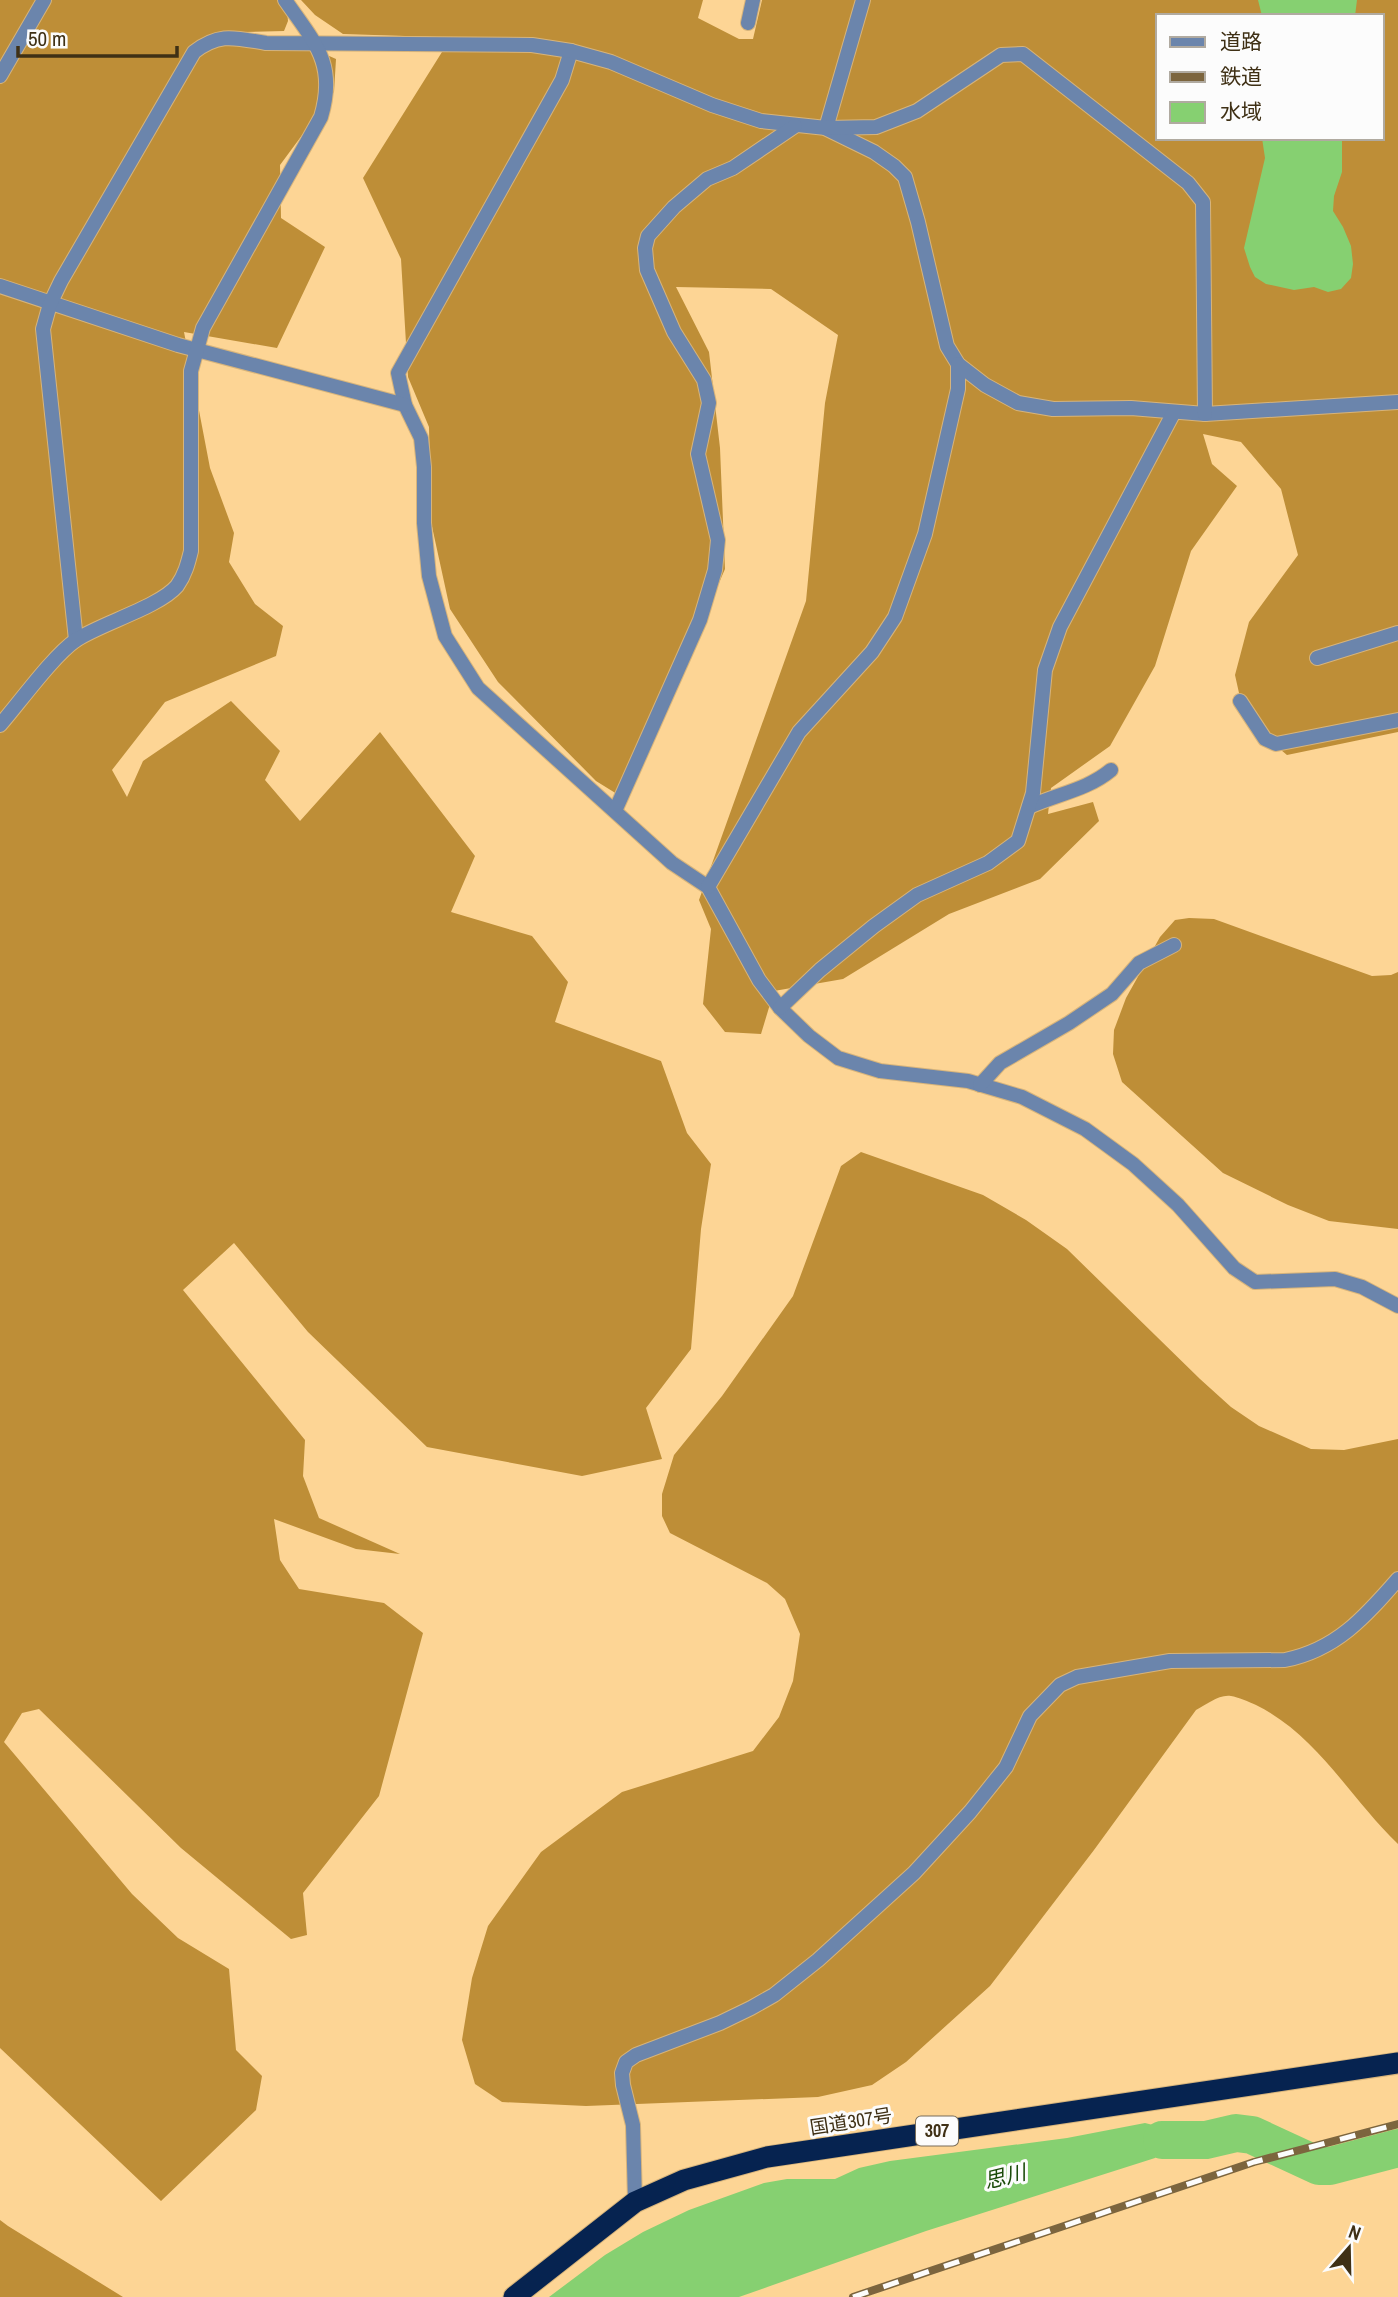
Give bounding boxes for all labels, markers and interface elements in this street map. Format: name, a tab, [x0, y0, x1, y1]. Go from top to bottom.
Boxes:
scale bar	[18, 14, 177, 58]
legend	[1156, 14, 1384, 140]
text: 50 m	[28, 24, 66, 53]
text: 道路	[1220, 27, 1262, 56]
text: 鉄道	[1220, 62, 1262, 91]
text: 水域	[1220, 97, 1262, 126]
street label: 国道307号	[808, 2102, 894, 2140]
road number: 307	[916, 2116, 958, 2146]
water label: 思川	[981, 2157, 1031, 2196]
north arrow	[1314, 2213, 1384, 2283]
text: N	[1345, 2218, 1365, 2246]

